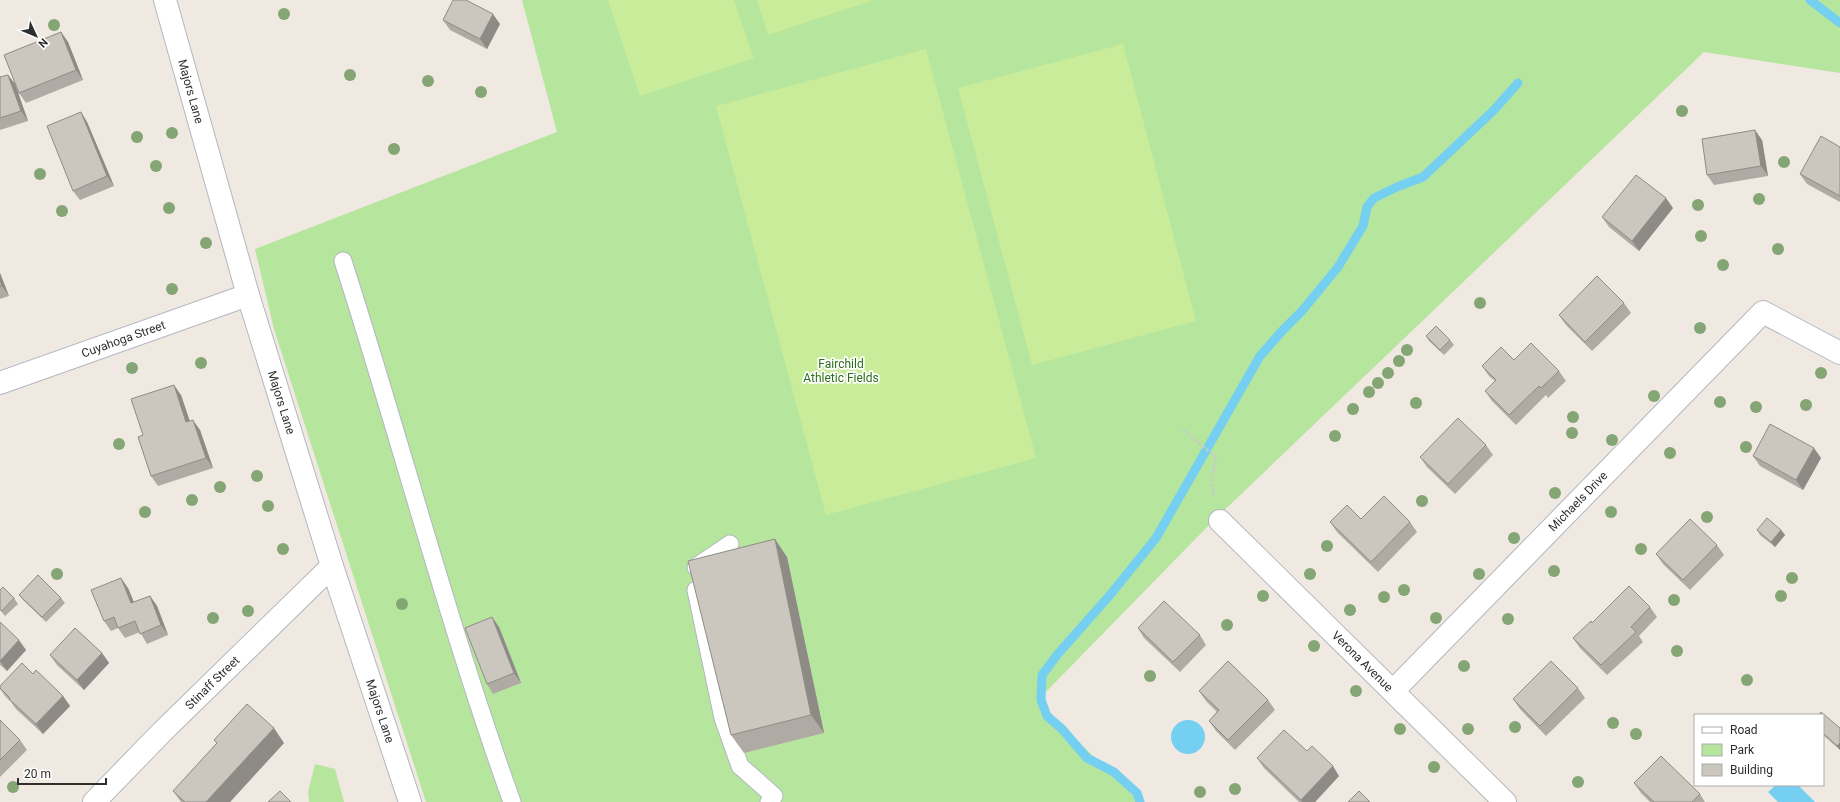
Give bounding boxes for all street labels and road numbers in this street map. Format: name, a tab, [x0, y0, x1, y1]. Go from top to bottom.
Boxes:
street label: Majors Lane	[175, 58, 206, 125]
street label: Cuyahoga Street	[80, 318, 167, 361]
street label: Majors Lane	[265, 369, 298, 436]
street label: Michaels Drive	[1546, 468, 1610, 534]
street label: Verona Avenue	[1329, 628, 1396, 694]
street label: Stinaff Street	[182, 653, 242, 712]
street label: Majors Lane	[363, 678, 397, 745]

